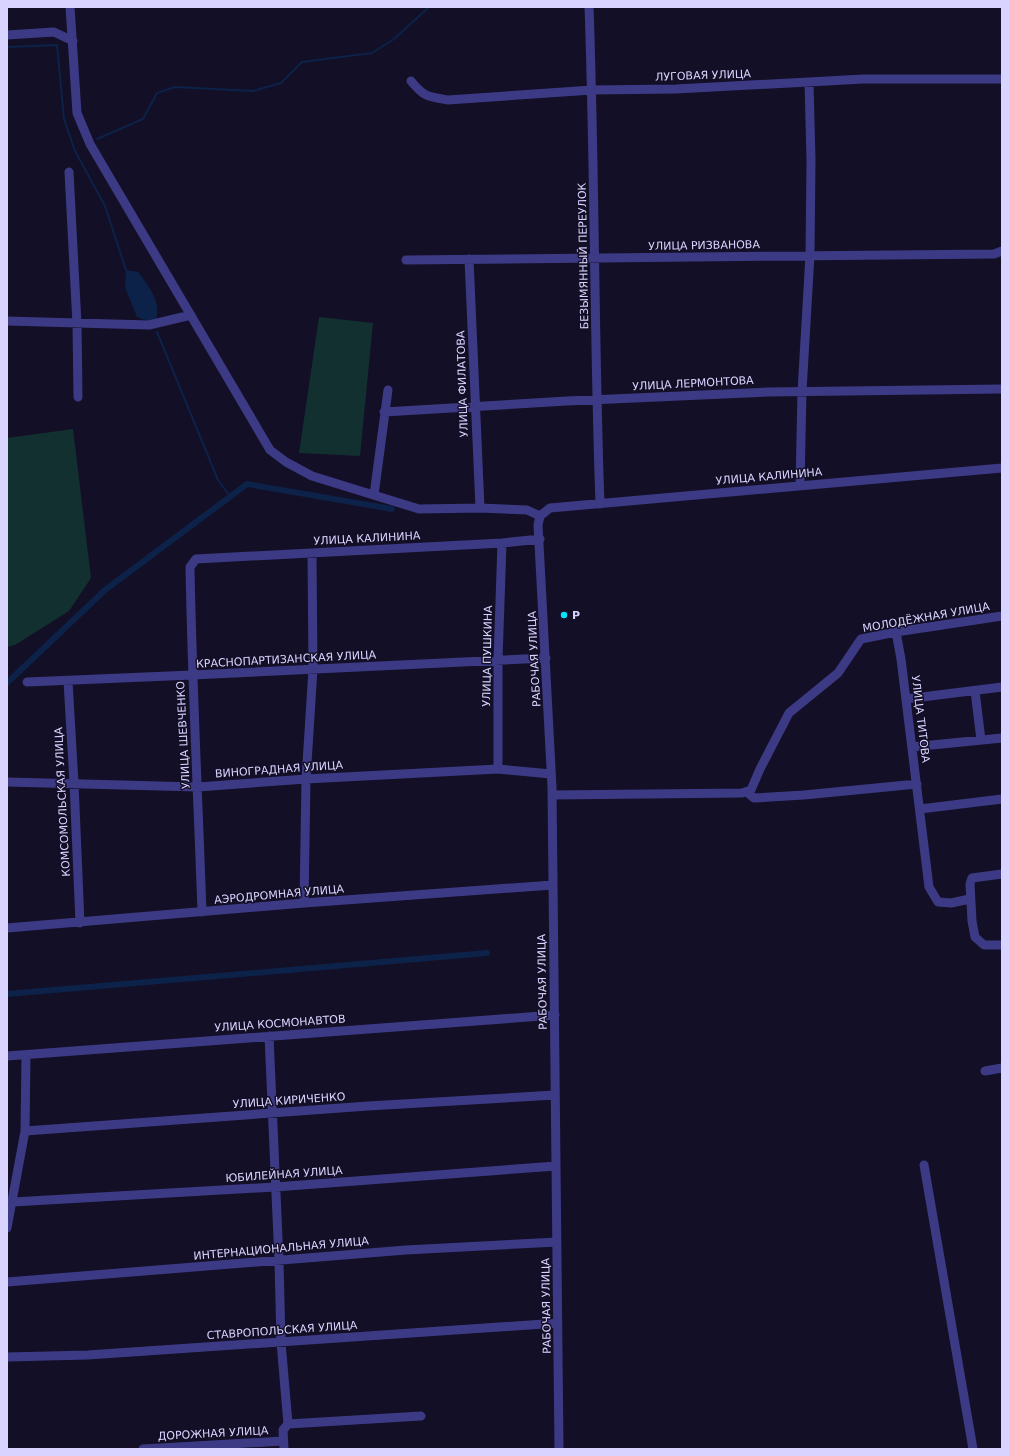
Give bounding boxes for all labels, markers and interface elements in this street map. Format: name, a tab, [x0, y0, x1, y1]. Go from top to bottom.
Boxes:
street label: ЛУГОВАЯ УЛИЦА	[655, 67, 752, 84]
street label: БЕЗЫМЯННЫЙ ПЕРЕУЛОК	[576, 182, 591, 329]
street label: УЛИЦА РИЗВАНОВА	[648, 238, 760, 253]
street label: УЛИЦА ФИЛАТОВА	[454, 330, 471, 438]
street label: УЛИЦА ЛЕРМОНТОВА	[632, 374, 754, 393]
street label: УЛИЦА КАЛИНИНА	[715, 465, 823, 488]
street label: УЛИЦА КАЛИНИНА	[313, 529, 421, 548]
street label: МОЛОДЁЖНАЯ УЛИЦА	[862, 600, 991, 635]
street label: УЛИЦА ПУШКИНА	[480, 605, 495, 707]
place label: Р	[572, 609, 580, 622]
street label: РАБОЧАЯ УЛИЦА	[525, 610, 543, 707]
marker: Р	[559, 610, 569, 620]
street label: КРАСНОПАРТИЗАНСКАЯ УЛИЦА	[196, 648, 377, 671]
street label: УЛИЦА ТИТОВА	[909, 675, 932, 764]
street label: УЛИЦА ШЕВЧЕНКО	[174, 680, 193, 789]
street label: КОМСОМОЛЬСКАЯ УЛИЦА	[52, 726, 73, 877]
street label: ВИНОГРАДНАЯ УЛИЦА	[215, 759, 344, 780]
street label: АЭРОДРОМНАЯ УЛИЦА	[214, 882, 345, 907]
street label: РАБОЧАЯ УЛИЦА	[535, 933, 550, 1030]
street label: УЛИЦА КОСМОНАВТОВ	[214, 1012, 346, 1035]
street label: УЛИЦА КИРИЧЕНКО	[232, 1090, 346, 1111]
street label: ЮБИЛЕЙНАЯ УЛИЦА	[225, 1164, 343, 1185]
street label: ИНТЕРНАЦИОНАЛЬНАЯ УЛИЦА	[193, 1234, 370, 1263]
street label: РАБОЧАЯ УЛИЦА	[539, 1257, 554, 1354]
street label: СТАВРОПОЛЬСКАЯ УЛИЦА	[206, 1319, 358, 1342]
street label: ДОРОЖНАЯ УЛИЦА	[157, 1424, 269, 1443]

